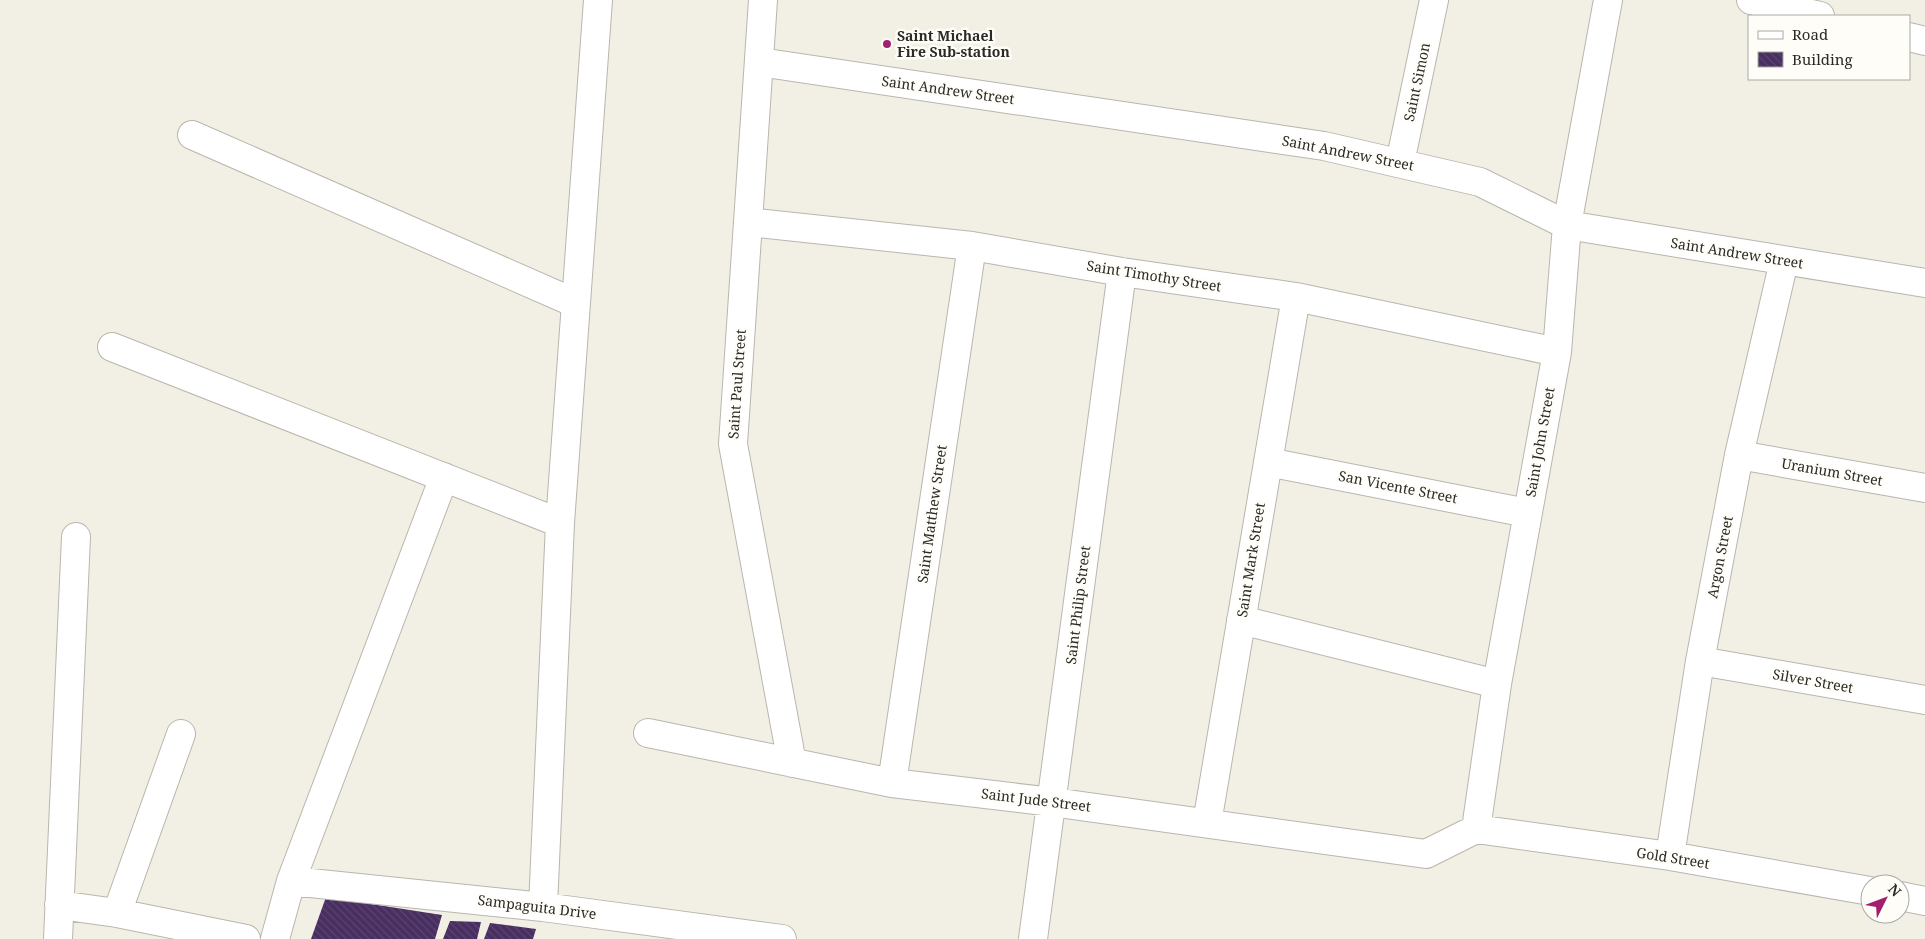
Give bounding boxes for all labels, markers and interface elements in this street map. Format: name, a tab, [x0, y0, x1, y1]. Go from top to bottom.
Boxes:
legend	[1748, 15, 1910, 80]
text: Road	[1792, 24, 1828, 44]
place label: Saint Michael Fire Sub-station	[897, 26, 1010, 61]
marker: Saint Michael Fire Sub-station	[881, 38, 893, 50]
street label: Saint Simon	[1399, 41, 1434, 123]
text: Building	[1792, 49, 1853, 69]
street label: Saint Andrew Street	[880, 71, 1016, 108]
street label: Saint Andrew Street	[1281, 130, 1416, 175]
street label: Saint Andrew Street	[1669, 233, 1805, 272]
street label: Saint Timothy Street	[1085, 255, 1223, 296]
street label: Saint Paul Street	[723, 328, 750, 439]
street label: Saint John Street	[1520, 385, 1559, 498]
street label: Saint Matthew Street	[912, 443, 951, 584]
street label: Uranium Street	[1780, 453, 1884, 490]
street label: San Vicente Street	[1337, 466, 1459, 507]
street label: Saint Mark Street	[1232, 501, 1269, 619]
street label: Argon Street	[1702, 514, 1737, 600]
street label: Saint Philip Street	[1061, 544, 1094, 665]
street label: Silver Street	[1771, 664, 1855, 697]
street label: Saint Jude Street	[980, 783, 1092, 816]
street label: Gold Street	[1635, 842, 1711, 873]
north arrow	[1860, 874, 1910, 924]
text: N	[1884, 880, 1906, 900]
street label: Sampaguita Drive	[477, 890, 597, 923]

